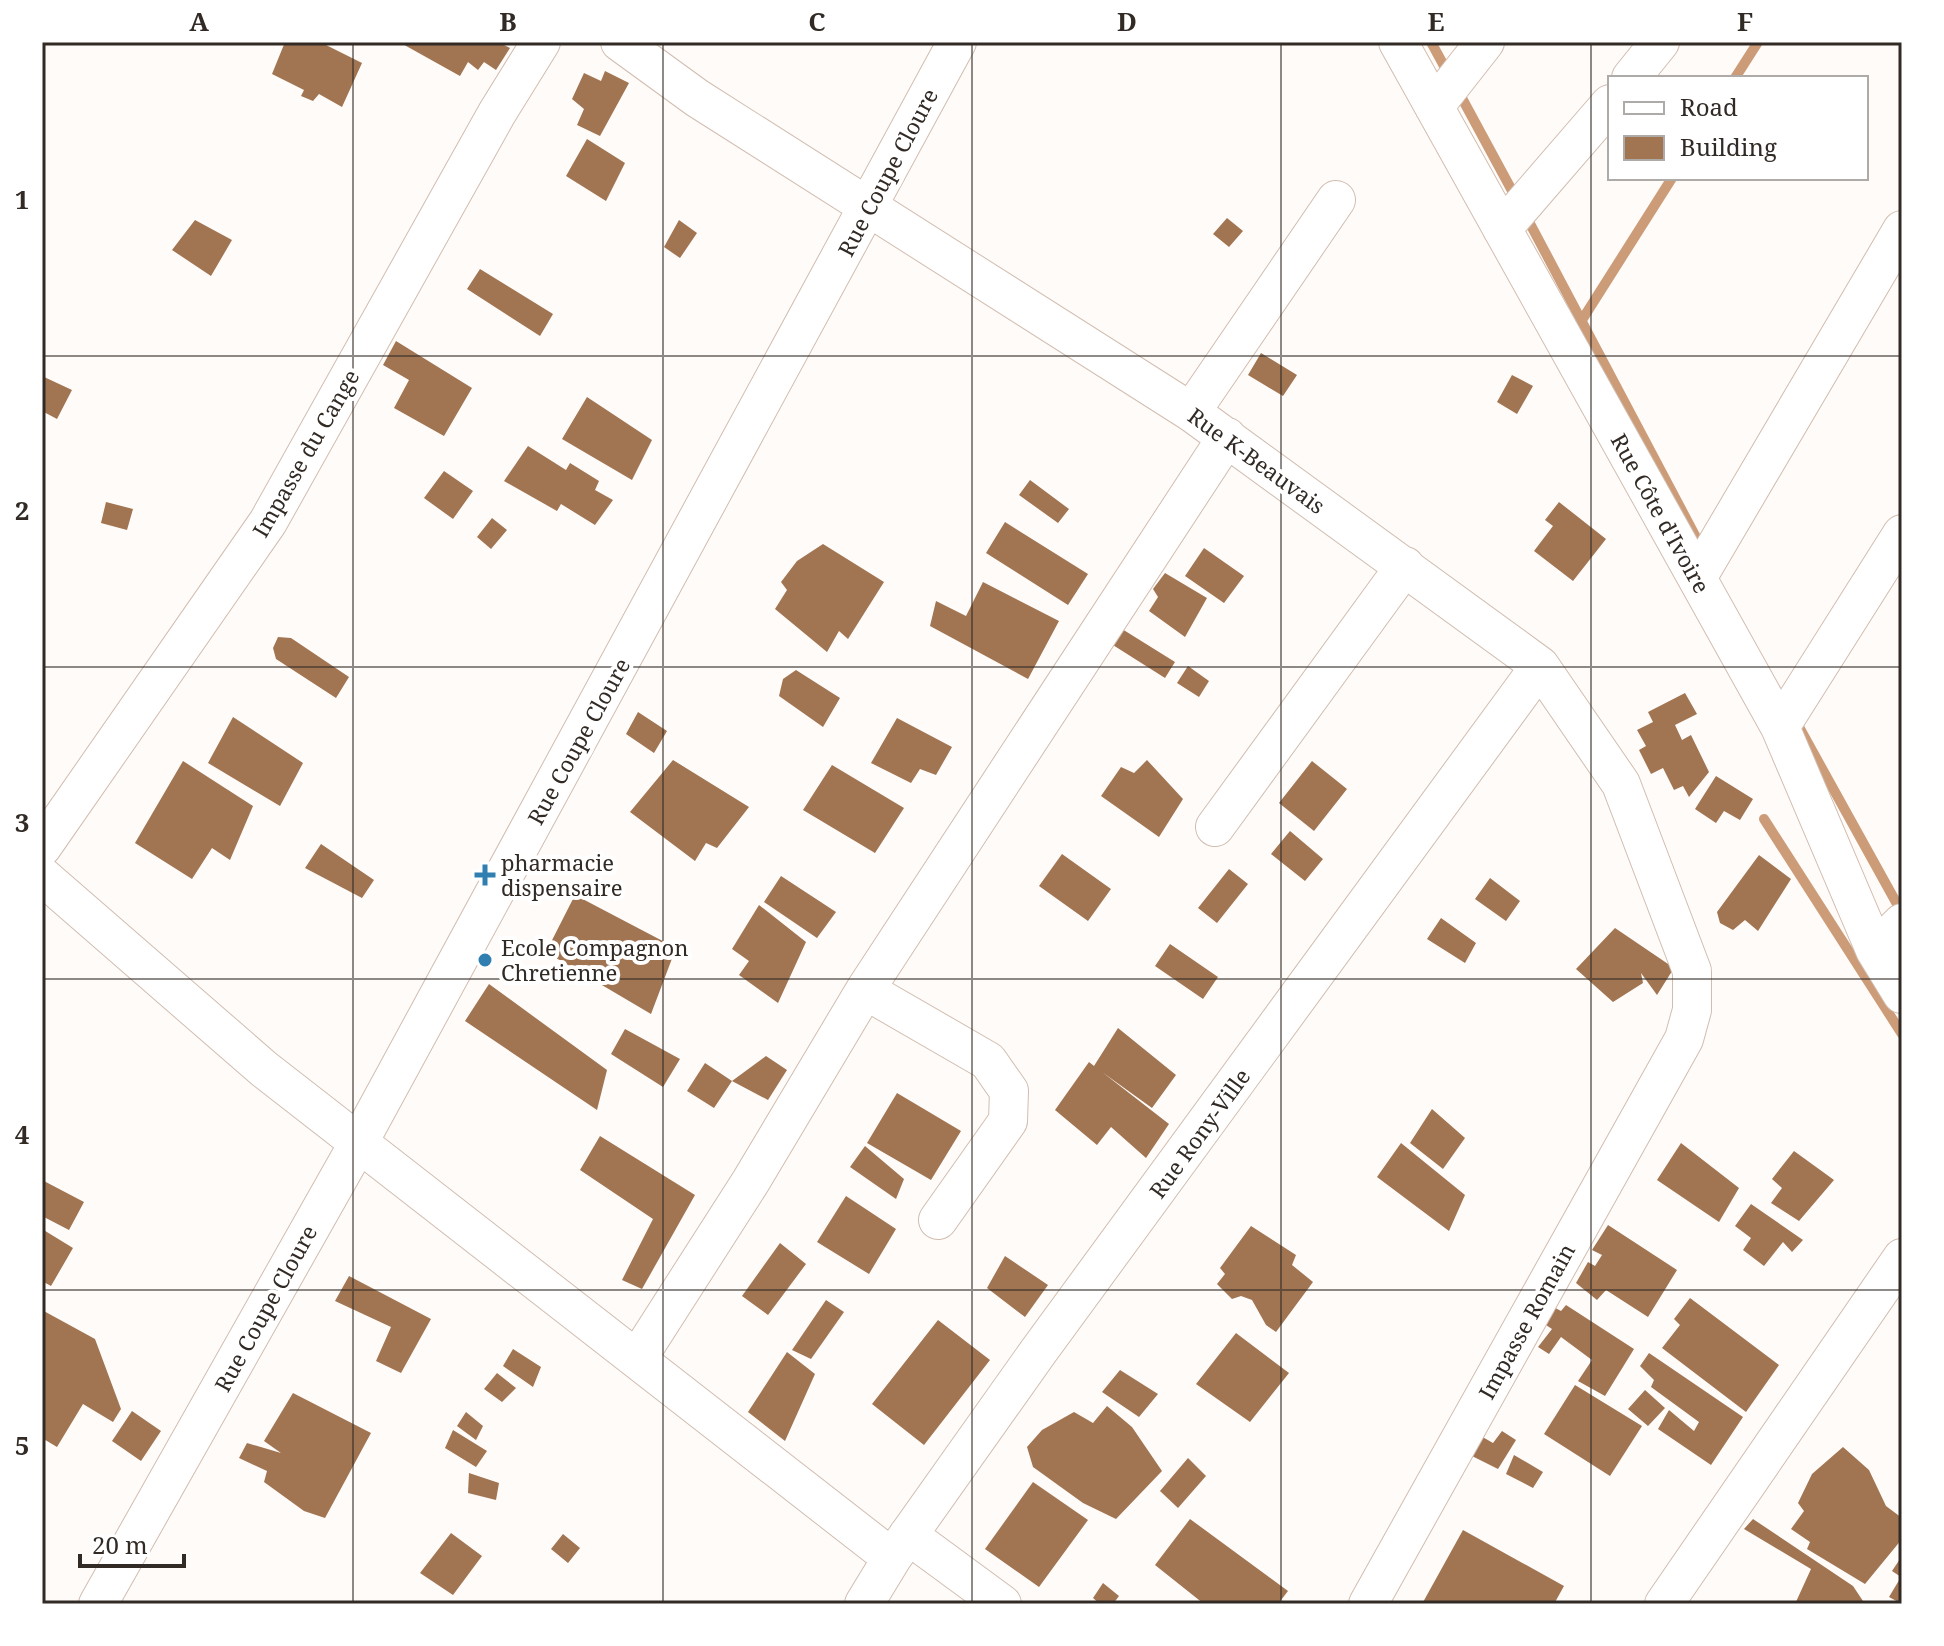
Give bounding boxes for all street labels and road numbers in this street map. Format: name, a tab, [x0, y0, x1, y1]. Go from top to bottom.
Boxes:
street label: Rue Coupe Cloure	[830, 83, 944, 261]
street label: Impasse du Cange	[245, 364, 365, 542]
street label: Rue K-Beauvais	[1182, 400, 1332, 520]
street label: Rue Côte d'Ivoire	[1605, 428, 1717, 598]
street label: Rue Coupe Cloure	[520, 652, 636, 830]
street label: Rue Rony-Ville	[1142, 1062, 1256, 1204]
street label: Rue Coupe Cloure	[207, 1219, 323, 1397]
street label: Impasse Romain	[1471, 1238, 1581, 1404]

